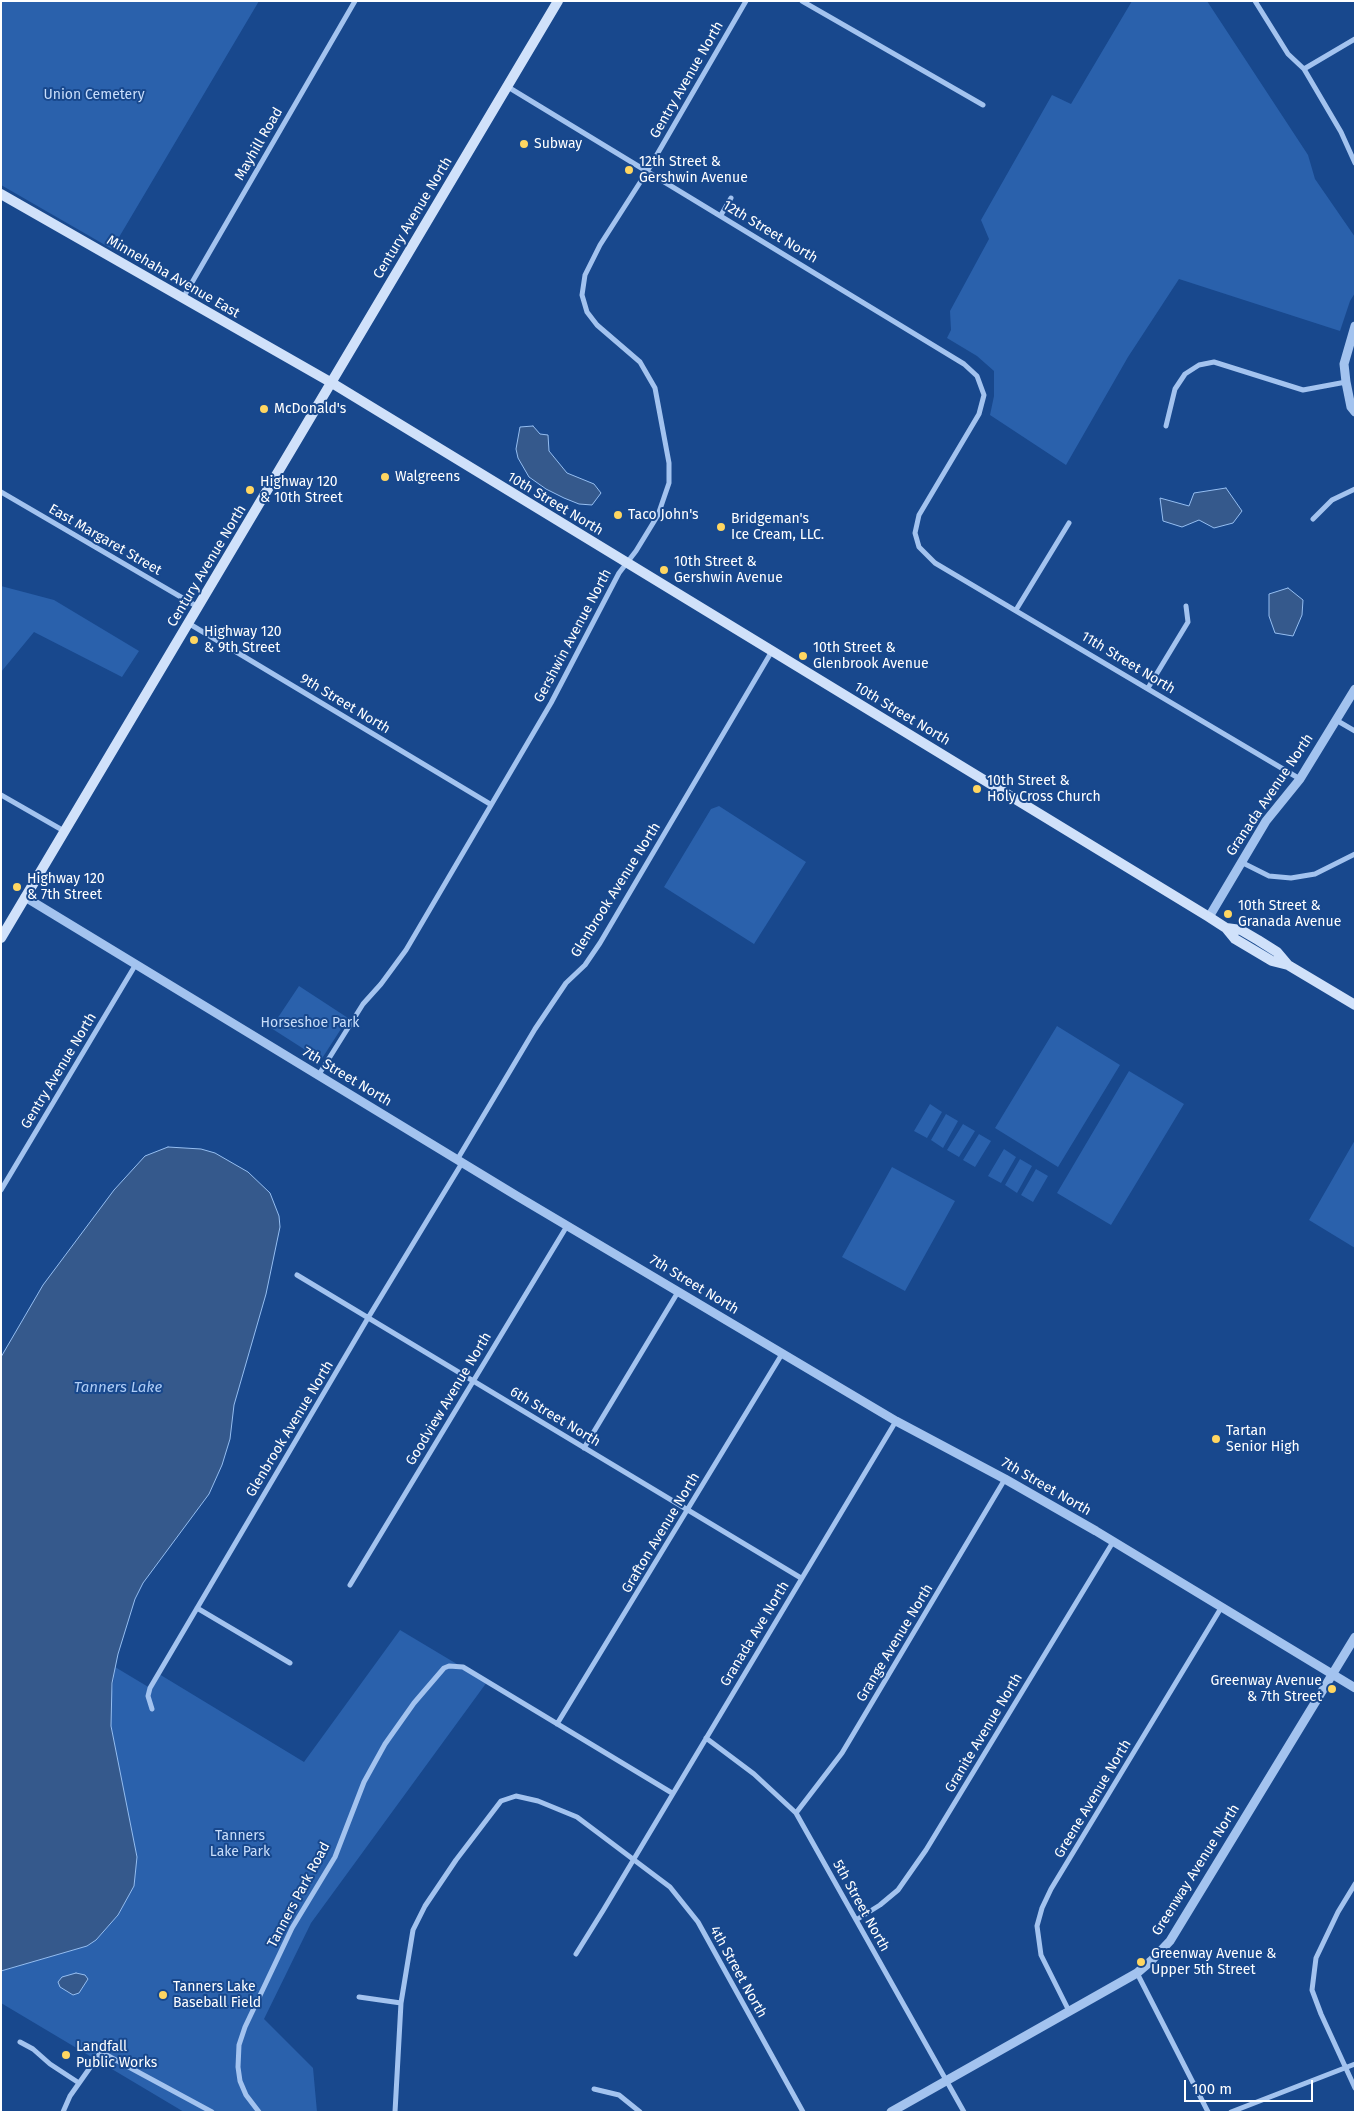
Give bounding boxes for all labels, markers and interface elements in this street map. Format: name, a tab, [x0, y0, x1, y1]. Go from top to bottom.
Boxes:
street label: Gentry Avenue North	[647, 19, 727, 141]
park label: Union Cemetery	[43, 87, 145, 103]
street label: Mayhill Road	[231, 104, 287, 184]
place label: Subway	[534, 136, 582, 152]
marker: Subway	[518, 138, 530, 150]
street label: Century Avenue North	[370, 154, 456, 282]
place label: 12th Street & Gershwin Avenue	[639, 154, 748, 186]
marker: 12th Street & Gershwin Avenue	[623, 164, 635, 176]
street label: 12th Street North	[719, 197, 821, 267]
street label: Minnehaha Avenue East	[104, 232, 242, 322]
place label: McDonald's	[274, 401, 346, 417]
marker: McDonald's	[258, 403, 270, 415]
place label: Walgreens	[395, 469, 460, 485]
street label: 10th Street North	[504, 469, 606, 539]
marker: Walgreens	[379, 471, 391, 483]
place label: Highway 120 & 10th Street	[260, 474, 343, 507]
marker: Highway 120 & 10th Street	[244, 484, 256, 496]
street label: East Margaret Street	[45, 501, 165, 579]
street label: Century Avenue North	[164, 502, 250, 630]
place label: Taco John's	[628, 507, 699, 523]
marker: Taco John's	[612, 509, 624, 521]
place label: Bridgeman's Ice Cream, LLC.	[731, 511, 824, 544]
marker: Bridgeman's Ice Cream, LLC.	[715, 521, 727, 533]
place label: 10th Street & Gershwin Avenue	[674, 554, 783, 586]
marker: 10th Street & Gershwin Avenue	[658, 564, 670, 576]
street label: Gershwin Avenue North	[531, 566, 615, 706]
place label: Highway 120 & 9th Street	[204, 624, 282, 656]
street label: 11th Street North	[1078, 628, 1178, 698]
marker: Highway 120 & 9th Street	[188, 634, 200, 646]
place label: 10th Street & Glenbrook Avenue	[813, 640, 929, 672]
marker: 10th Street & Glenbrook Avenue	[797, 650, 809, 662]
street label: 9th Street North	[297, 670, 393, 738]
street label: 10th Street North	[851, 679, 953, 749]
street label: Granada Avenue North	[1223, 731, 1317, 859]
place label: 10th Street & Holy Cross Church	[987, 773, 1101, 806]
marker: 10th Street & Holy Cross Church	[971, 783, 983, 795]
street label: Glenbrook Avenue North	[568, 819, 664, 961]
place label: Highway 120 & 7th Street	[27, 871, 105, 904]
marker: Highway 120 & 7th Street	[11, 881, 23, 893]
place label: 10th Street & Granada Avenue	[1238, 898, 1341, 930]
marker: 10th Street & Granada Avenue	[1222, 908, 1234, 920]
street label: Gentry Avenue North	[18, 1010, 100, 1132]
park label: Horseshoe Park	[261, 1015, 359, 1031]
street label: 7th Street North	[299, 1044, 395, 1110]
street label: 7th Street North	[646, 1252, 742, 1318]
street label: Goodview Avenue North	[403, 1329, 495, 1469]
street label: Glenbrook Avenue North	[243, 1358, 337, 1500]
water label: Tanners Lake	[74, 1379, 162, 1397]
street label: 6th Street North	[507, 1383, 603, 1451]
place label: Tartan Senior High	[1226, 1423, 1300, 1455]
marker: Tartan Senior High	[1210, 1433, 1222, 1445]
street label: 7th Street North	[998, 1454, 1094, 1520]
street label: Grafton Avenue North	[618, 1470, 704, 1596]
street label: Granada Ave North	[717, 1578, 793, 1690]
street label: Grange Avenue North	[853, 1581, 937, 1705]
street label: Granite Avenue North	[942, 1670, 1026, 1796]
place label: Greenway Avenue & 7th Street	[1210, 1673, 1322, 1705]
marker: Greenway Avenue & 7th Street	[1326, 1683, 1338, 1695]
street label: Greene Avenue North	[1051, 1737, 1135, 1861]
street label: Greenway Avenue North	[1149, 1801, 1243, 1939]
park label: Tanners Lake Park	[210, 1828, 270, 1860]
street label: Tanners Park Road	[264, 1839, 334, 1951]
street label: 5th Street North	[829, 1857, 893, 1955]
street label: 4th Street North	[706, 1923, 770, 2021]
place label: Greenway Avenue & Upper 5th Street	[1151, 1946, 1277, 1978]
marker: Greenway Avenue & Upper 5th Street	[1135, 1956, 1147, 1968]
place label: Tanners Lake Baseball Field	[173, 1979, 261, 2011]
marker: Tanners Lake Baseball Field	[157, 1989, 169, 2001]
place label: Landfall Public Works	[76, 2039, 157, 2072]
marker: Landfall Public Works	[60, 2049, 72, 2061]
scale bar	[1186, 2070, 1315, 2102]
text: 100 m	[1192, 2080, 1232, 2098]

